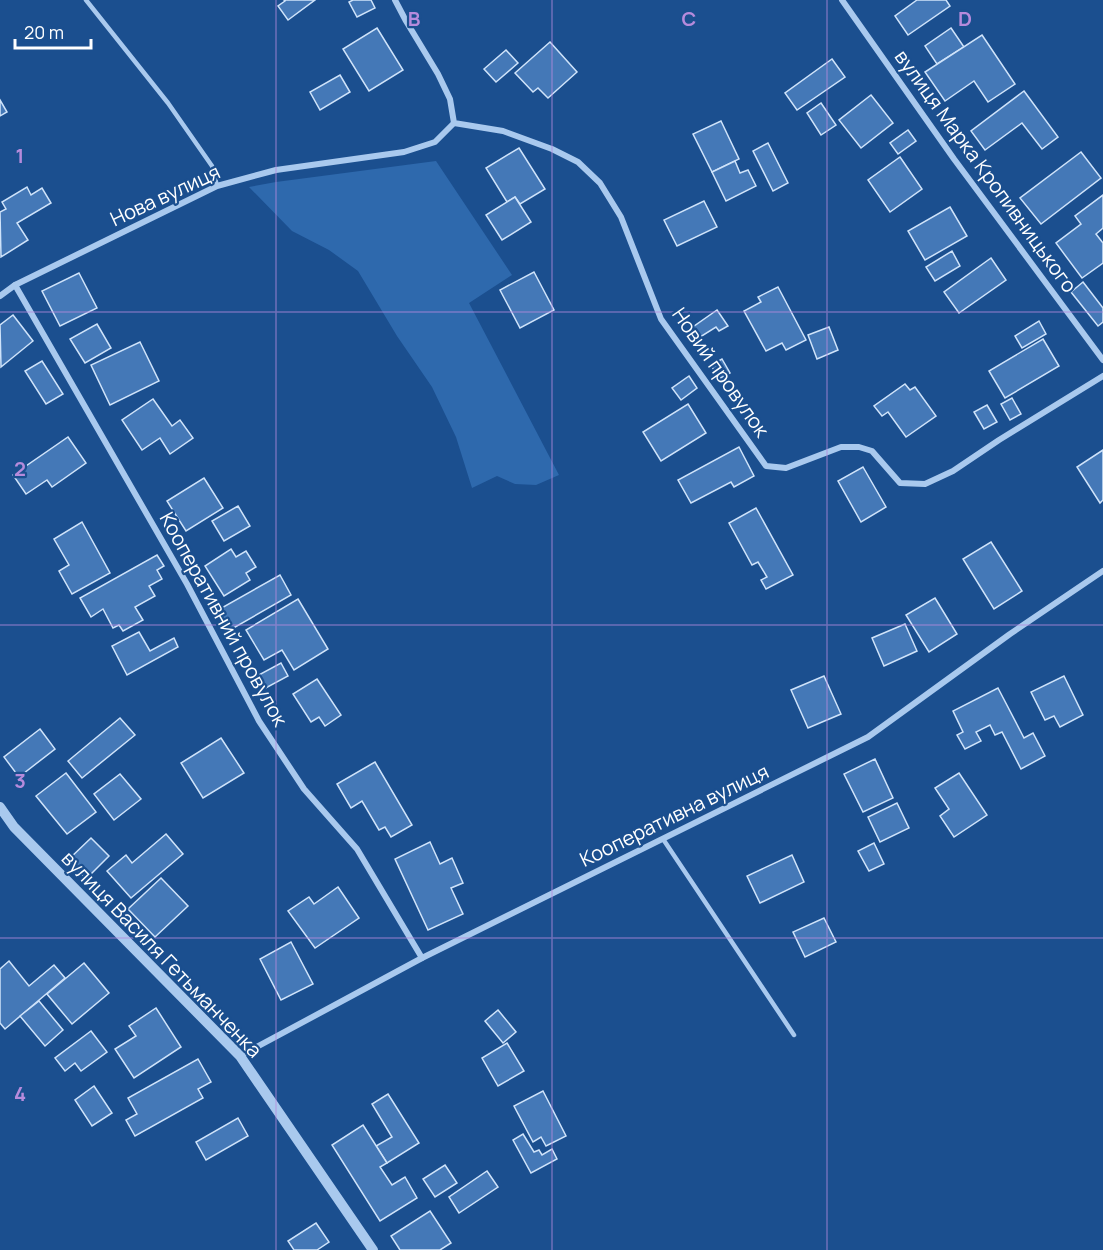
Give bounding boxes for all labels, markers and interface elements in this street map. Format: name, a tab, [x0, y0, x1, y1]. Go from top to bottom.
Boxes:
text: B	[408, 5, 421, 32]
text: C	[682, 5, 696, 32]
text: D	[958, 5, 972, 32]
scale bar	[15, 12, 92, 50]
text: 20 m	[24, 20, 64, 44]
street label: вулиця Марка Кропивницького	[889, 44, 1083, 298]
text: 1	[16, 142, 24, 169]
street label: Нова вулиця	[106, 158, 224, 232]
street label: Новий провулок	[666, 302, 776, 443]
text: 2	[14, 455, 26, 482]
street label: Кооперативний провулок	[154, 507, 295, 732]
street label: Кооперативна вулиця	[575, 757, 773, 873]
text: 3	[14, 767, 26, 794]
street label: вулиця Василя Гетьманченка	[56, 845, 268, 1063]
text: 4	[14, 1080, 26, 1107]

